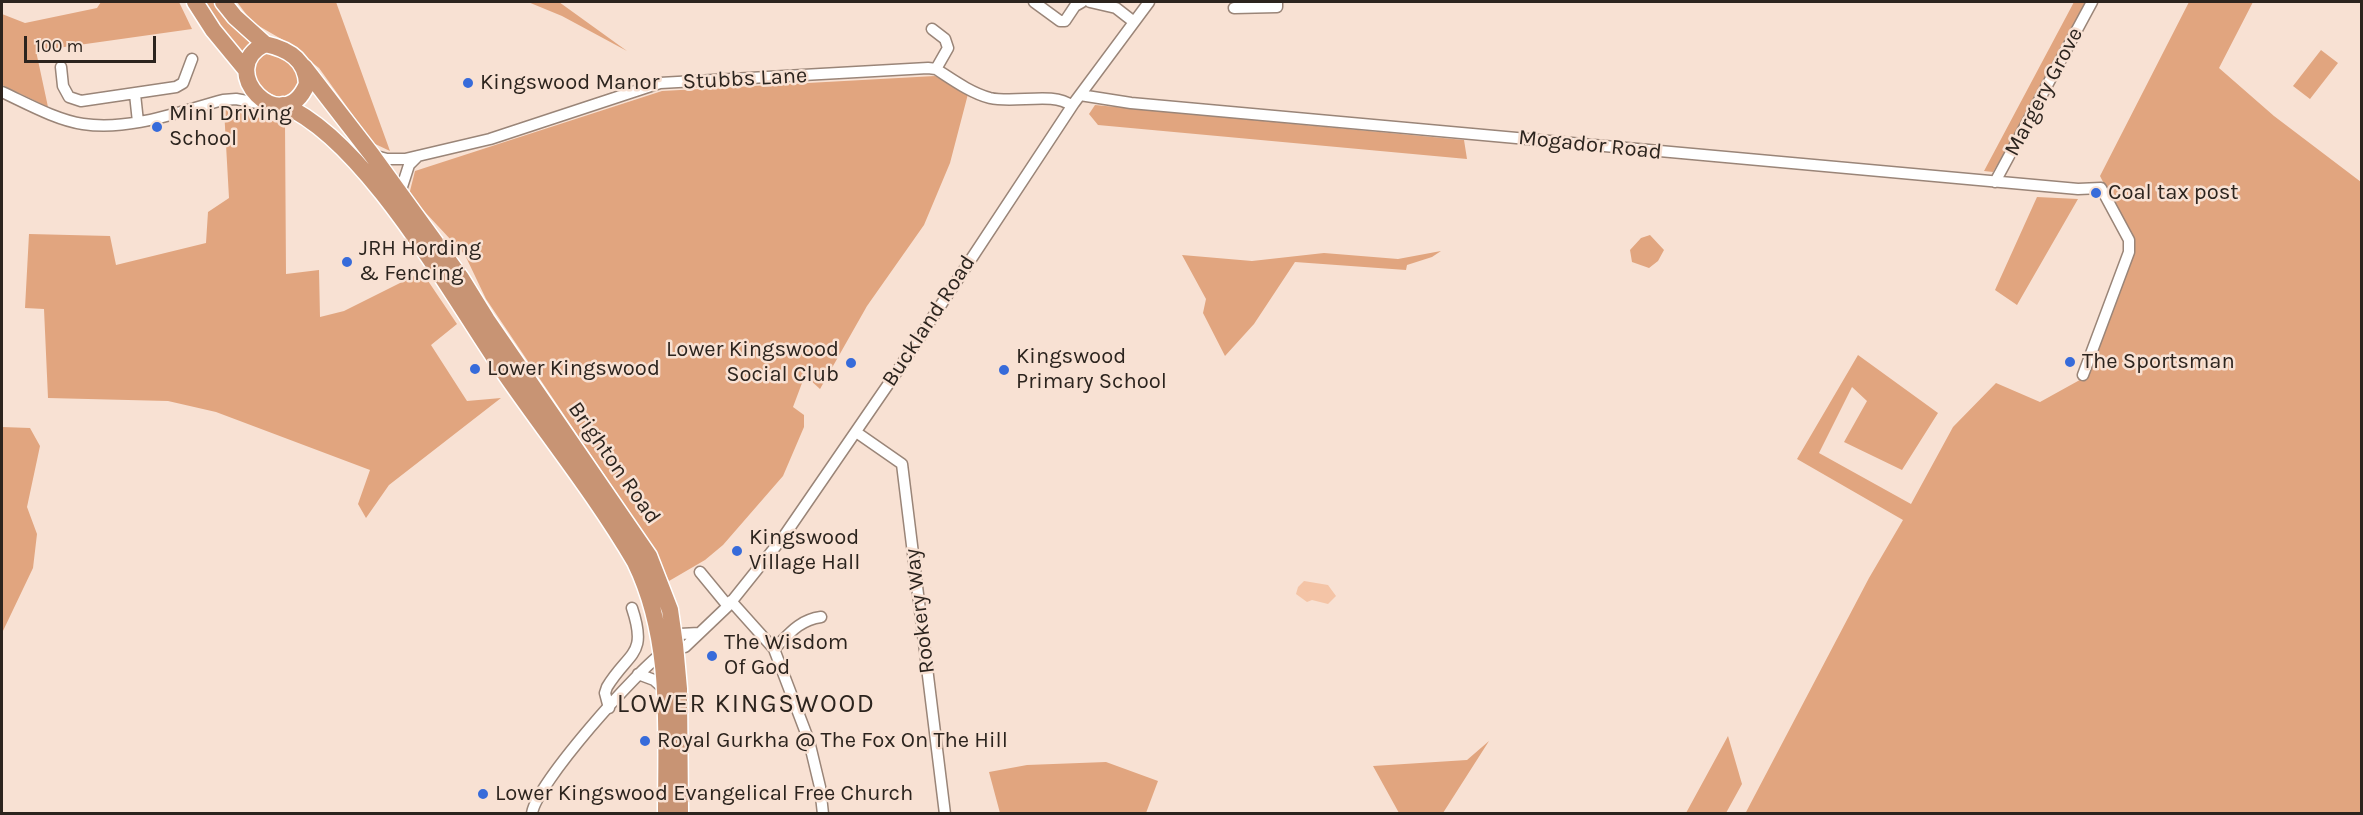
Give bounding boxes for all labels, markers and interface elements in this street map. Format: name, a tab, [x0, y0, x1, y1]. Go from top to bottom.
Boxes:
street label: Margery Grove	[1999, 23, 2089, 161]
scale bar	[27, 24, 159, 62]
text: 100 m	[35, 35, 83, 57]
street label: Stubbs Lane	[682, 63, 808, 95]
place label: Kingswood Manor	[480, 70, 659, 96]
marker: Kingswood Manor	[461, 76, 475, 90]
place label: Mini Driving School	[169, 101, 292, 152]
marker: Mini Driving School	[150, 120, 164, 134]
street label: Mogador Road	[1517, 124, 1663, 166]
place label: Coal tax post	[2108, 180, 2239, 206]
marker: Coal tax post	[2089, 186, 2103, 200]
place label: JRH Hording & Fencing	[359, 236, 481, 288]
street label: Buckland Road	[877, 250, 981, 392]
marker: JRH Hording & Fencing	[340, 255, 354, 269]
place label: Lower Kingswood Social Club	[666, 337, 839, 388]
place label: Kingswood Primary School	[1016, 344, 1167, 396]
place label: The Sportsman	[2082, 349, 2235, 375]
marker: The Sportsman	[2063, 355, 2077, 369]
place label: Lower Kingswood	[487, 356, 660, 382]
marker: Lower Kingswood Social Club	[844, 356, 858, 370]
marker: Lower Kingswood	[468, 362, 482, 376]
marker: Kingswood Primary School	[997, 363, 1011, 377]
street label: Brighton Road	[562, 397, 666, 529]
place label: Kingswood Village Hall	[749, 525, 860, 576]
marker: Kingswood Village Hall	[730, 544, 744, 558]
street label: Rookery Way	[899, 547, 941, 675]
place label: The Wisdom Of God	[724, 630, 848, 682]
marker: The Wisdom Of God	[705, 649, 719, 663]
district label: LOWER KINGSWOOD	[617, 689, 875, 721]
place label: Royal Gurkha @ The Fox On The Hill	[657, 728, 1008, 754]
marker: Royal Gurkha @ The Fox On The Hill	[638, 734, 652, 748]
place label: Lower Kingswood Evangelical Free Church	[495, 781, 913, 807]
marker: Lower Kingswood Evangelical Free Church	[476, 787, 490, 801]

